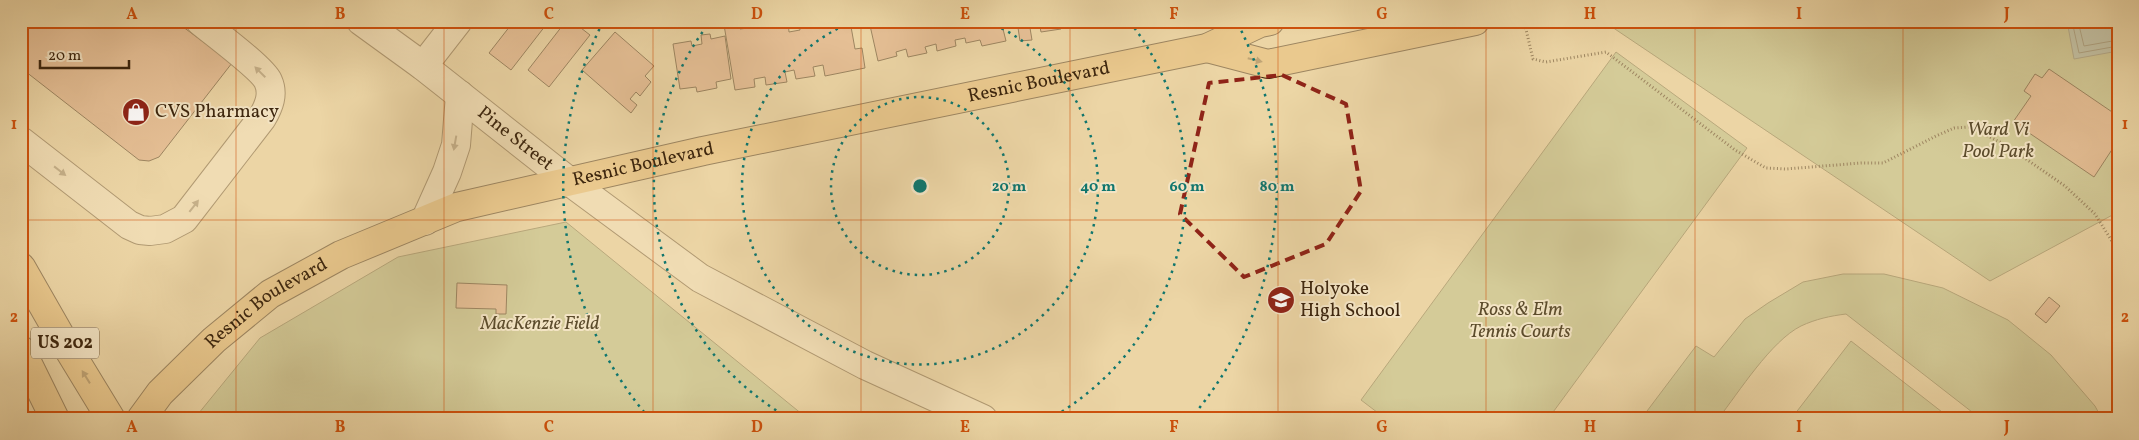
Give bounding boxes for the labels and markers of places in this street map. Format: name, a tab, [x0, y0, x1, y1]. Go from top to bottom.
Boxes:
shop icon: CVS Pharmacy	[121, 97, 151, 127]
place label: CVS Pharmacy	[155, 99, 279, 125]
centre of rings	[911, 177, 929, 195]
place label: Holyoke High School	[1300, 276, 1401, 324]
school or university icon: Holyoke High School	[1266, 285, 1296, 315]

